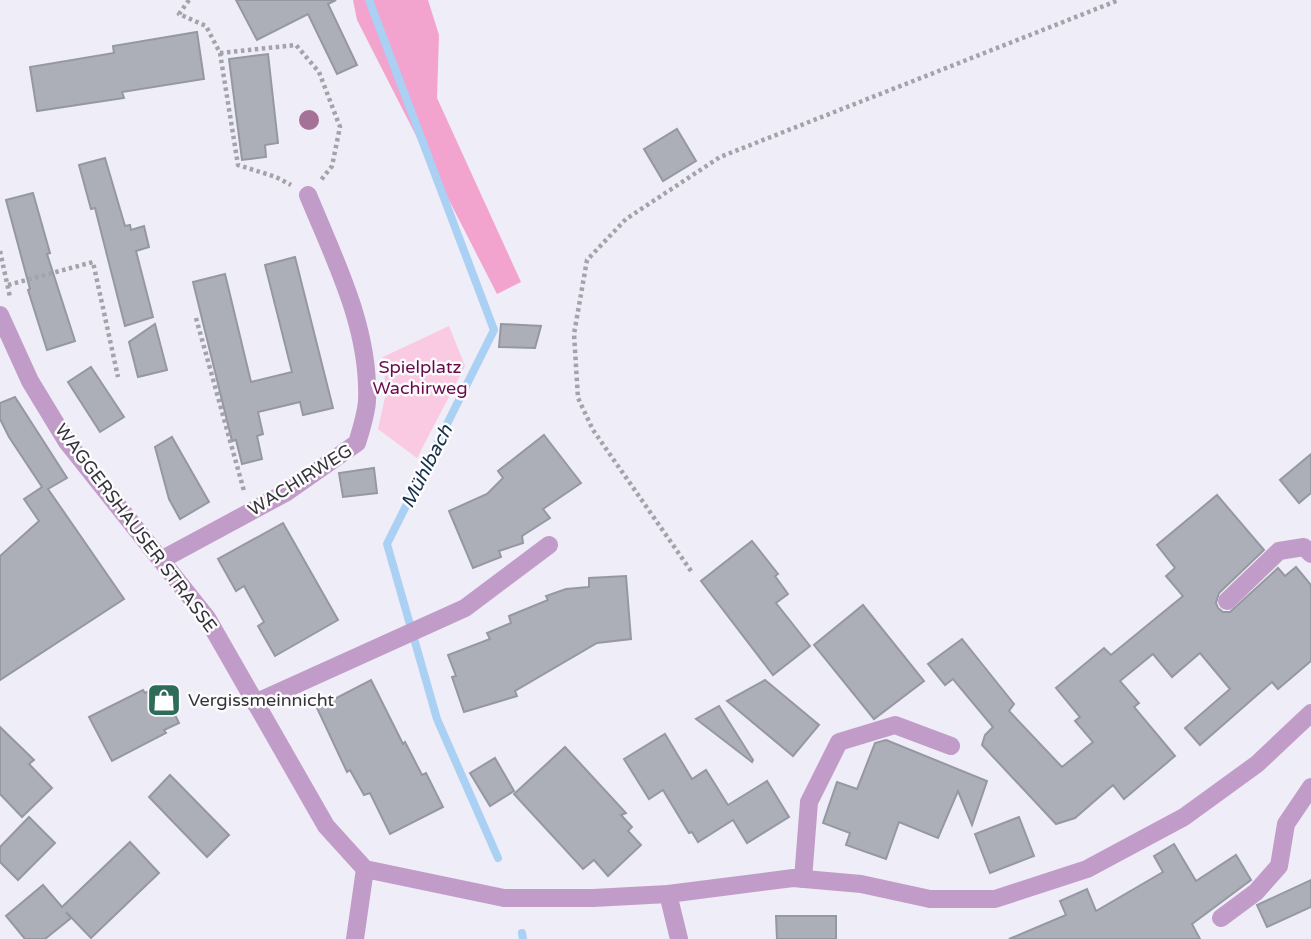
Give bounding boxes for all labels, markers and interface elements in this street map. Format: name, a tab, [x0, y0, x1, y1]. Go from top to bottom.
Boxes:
park label: Spielplatz Wachirweg	[372, 356, 468, 399]
street label: WAGGERSHAUSER STRASSE	[50, 419, 222, 637]
water label: Mühlbach	[397, 421, 457, 512]
street label: WACHIRWEG	[244, 439, 356, 521]
shop icon: Vergissmeinnicht	[145, 681, 183, 719]
place label: Vergissmeinnicht	[188, 689, 334, 711]

